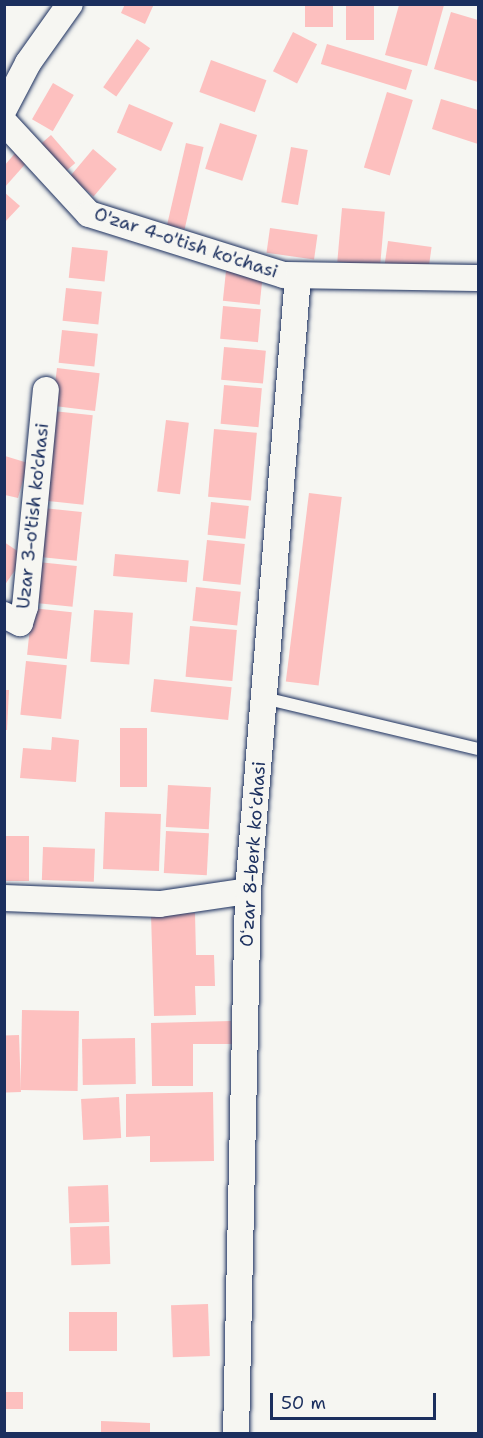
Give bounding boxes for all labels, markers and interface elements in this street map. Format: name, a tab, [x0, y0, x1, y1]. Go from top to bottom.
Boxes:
street label: O'zar 4-o'tish ko'chasi	[91, 203, 281, 283]
street label: Uzar 3-o'tish ko'chasi	[12, 422, 54, 610]
street label: Oʻzar 8-berk koʻchasi	[236, 760, 270, 948]
scale bar	[273, 1381, 440, 1419]
text: 50 m	[281, 1391, 326, 1415]

